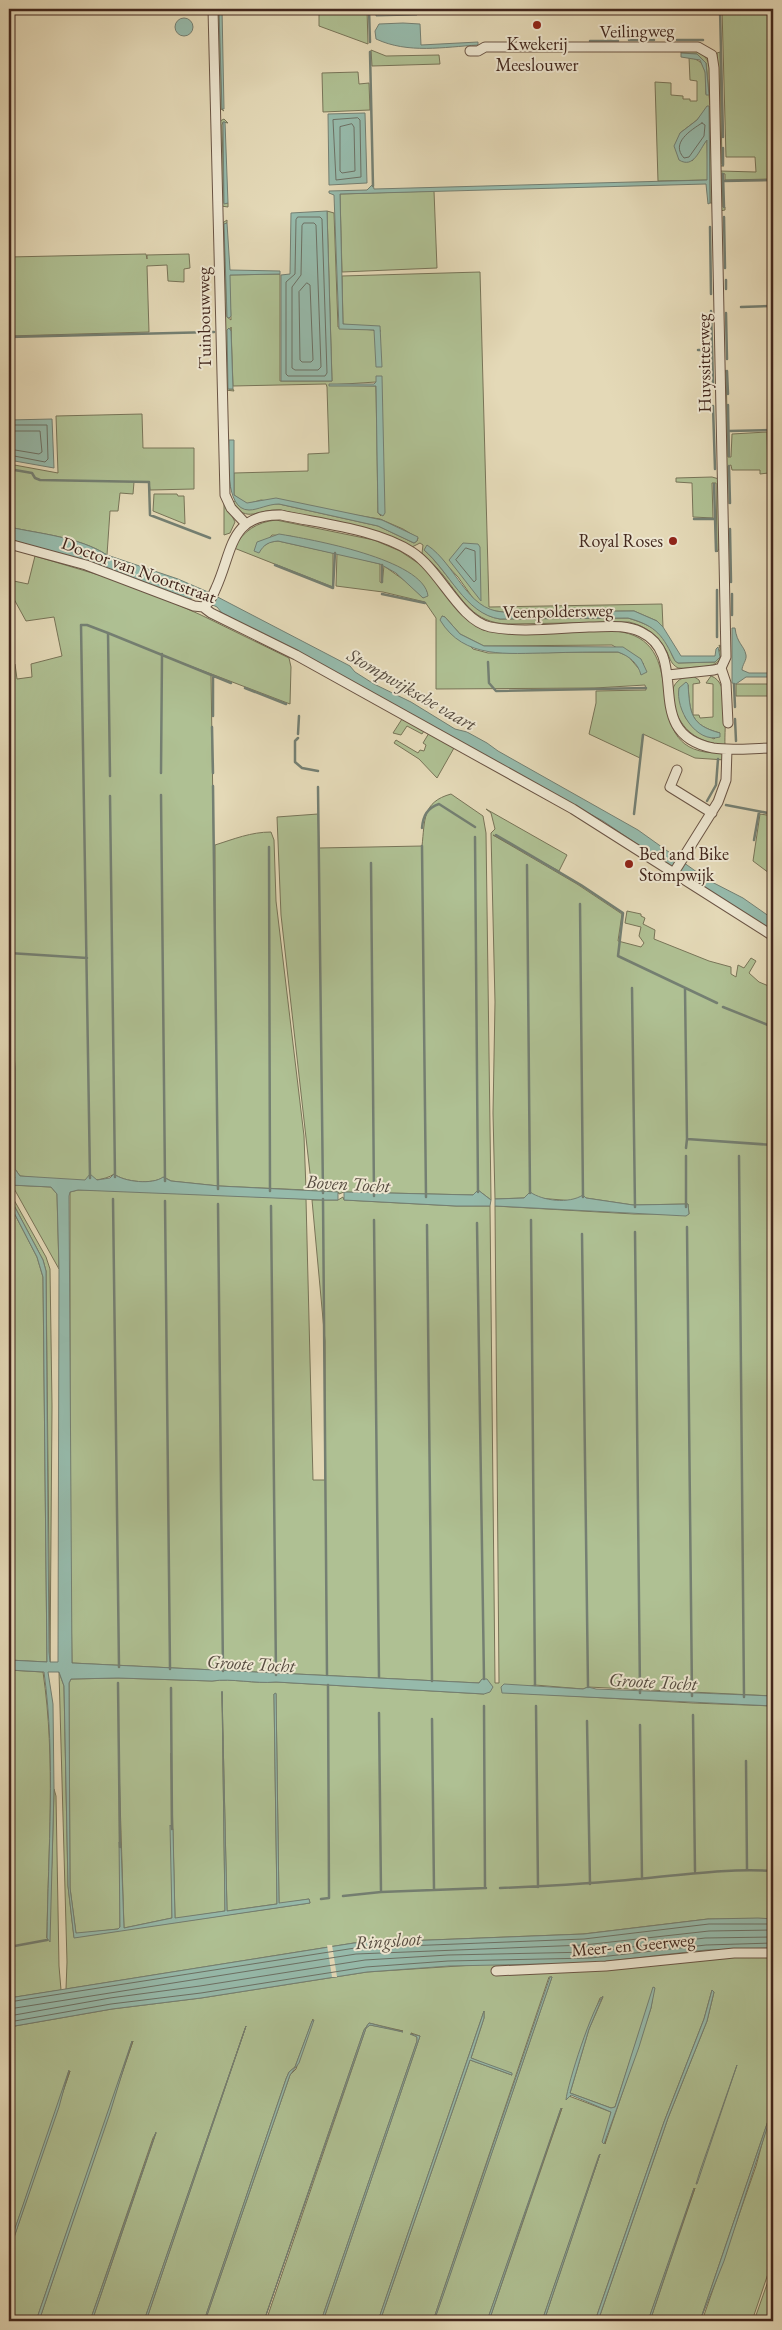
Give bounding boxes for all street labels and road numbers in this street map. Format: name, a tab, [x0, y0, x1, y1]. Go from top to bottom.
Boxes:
street label: Veilingweg	[600, 18, 675, 43]
street label: Tuinbouwweg	[191, 267, 216, 369]
street label: Huyssitterweg	[691, 313, 716, 413]
street label: Doctor van Noortstraat	[59, 531, 220, 608]
street label: Veenpoldersweg	[502, 598, 614, 623]
street label: Meer- en Geerweg	[570, 1928, 696, 1961]

